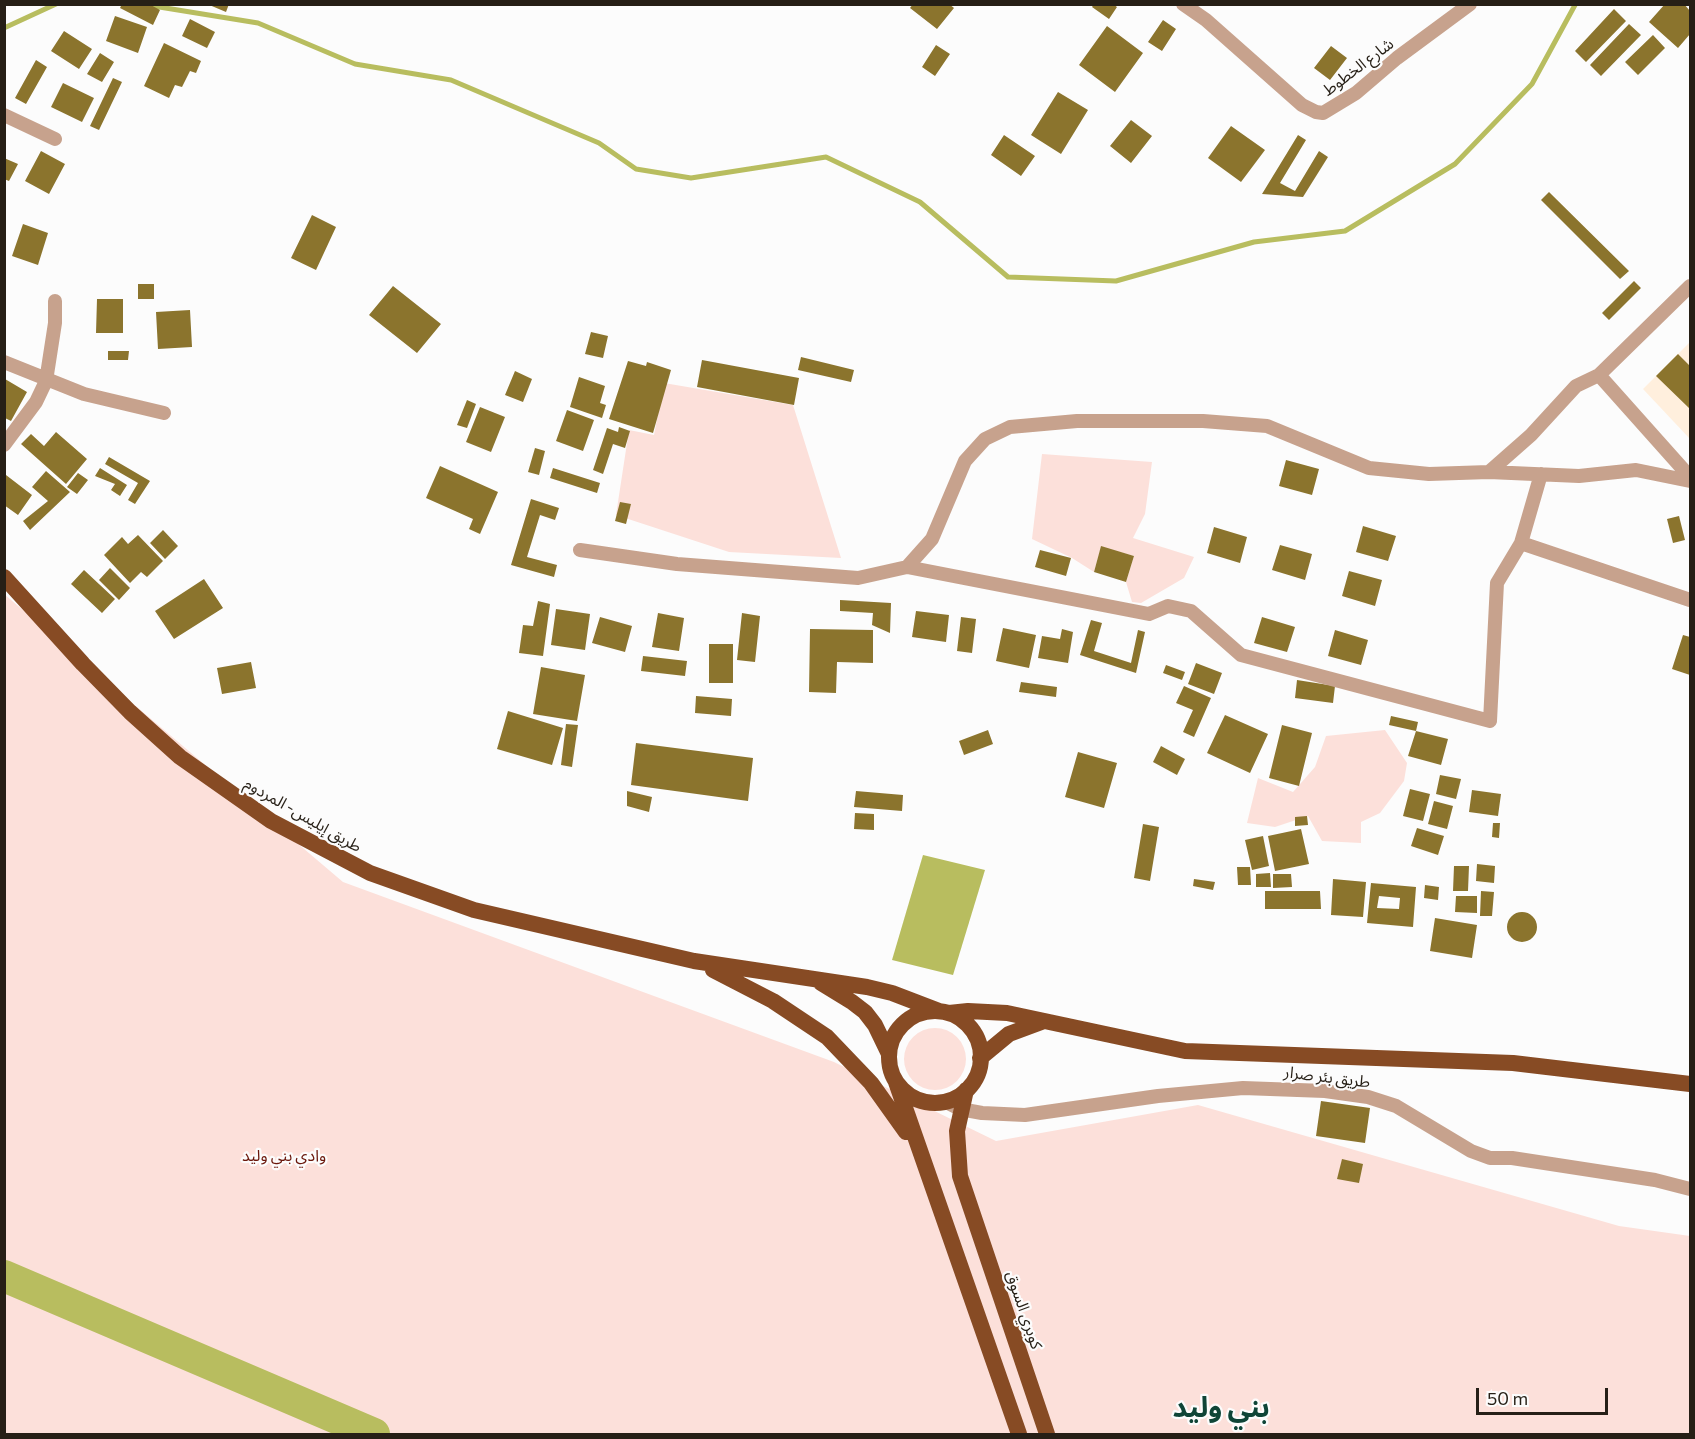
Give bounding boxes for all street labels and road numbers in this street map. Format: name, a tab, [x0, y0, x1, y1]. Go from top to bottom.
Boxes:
street label: شارع الخطوط	[1319, 34, 1397, 100]
street label: طريق إيليس- المردوم	[241, 774, 365, 856]
street label: طريق بئر صرار	[1283, 1062, 1371, 1092]
street label: كوبري السوق	[1002, 1268, 1046, 1352]

